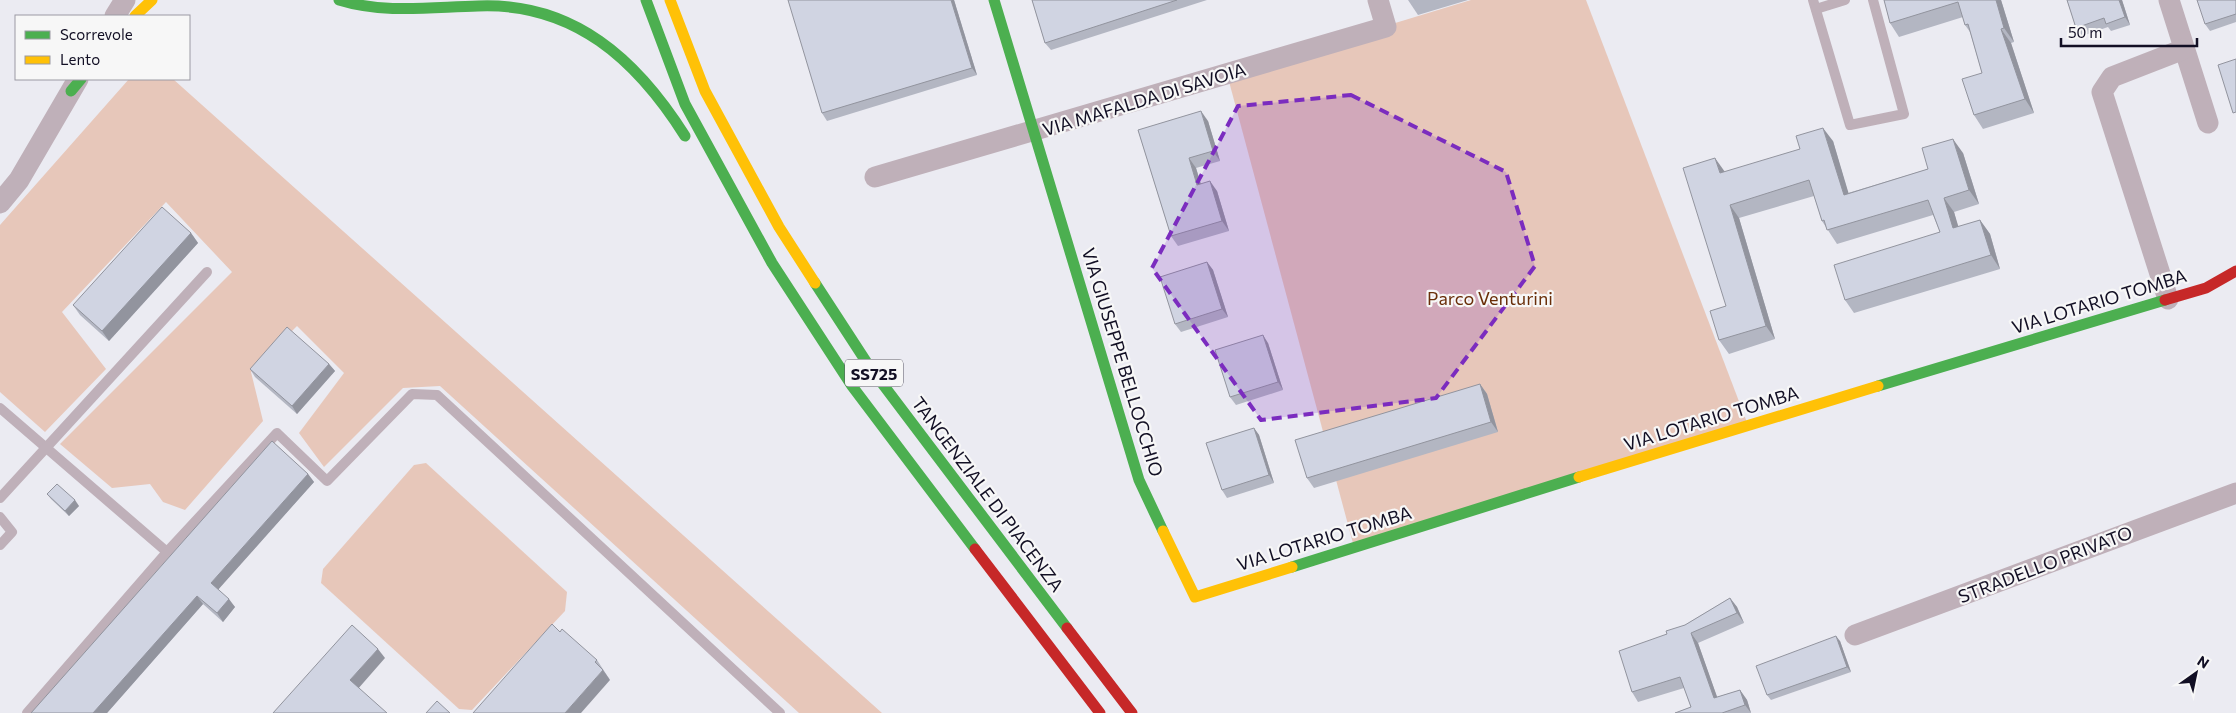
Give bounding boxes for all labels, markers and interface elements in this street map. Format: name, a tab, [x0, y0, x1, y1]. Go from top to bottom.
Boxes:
legend	[15, 15, 190, 80]
scale bar	[2061, 15, 2197, 47]
text: 50 m	[2068, 23, 2102, 41]
text: Scorrevole	[60, 25, 133, 43]
text: Lento	[60, 50, 100, 68]
street label: VIA MAFALDA DI SAVOIA	[1040, 58, 1248, 140]
street label: VIA GIUSEPPE BELLOCCHIO	[1078, 245, 1168, 479]
street label: VIA LOTARIO TOMBA	[2009, 264, 2189, 338]
park label: Parco Venturini	[1427, 287, 1553, 309]
road number: SS725	[845, 359, 903, 386]
street label: VIA LOTARIO TOMBA	[1621, 381, 1801, 455]
street label: TANGENZIALE DI PIACENZA	[907, 392, 1069, 596]
street label: VIA LOTARIO TOMBA	[1234, 501, 1414, 575]
street label: STRADELLO PRIVATO	[1955, 521, 2135, 607]
north arrow	[2171, 648, 2221, 698]
text: N	[2194, 652, 2212, 672]

